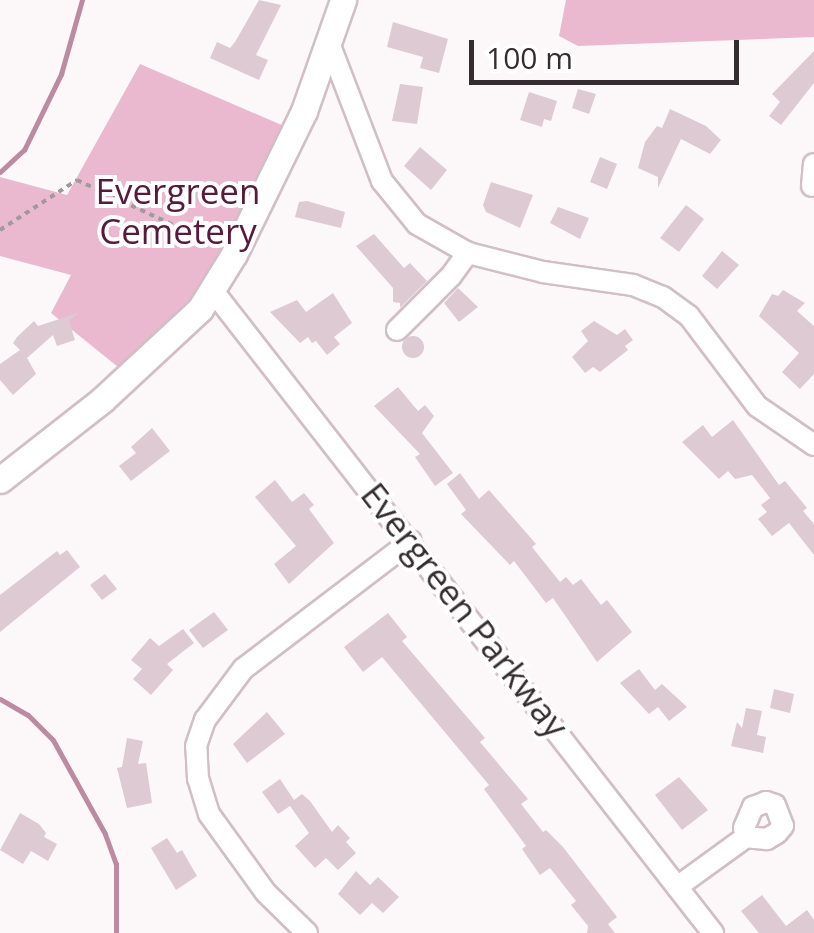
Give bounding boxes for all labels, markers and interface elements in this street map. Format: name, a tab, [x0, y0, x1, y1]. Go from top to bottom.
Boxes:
scale bar	[474, 20, 744, 82]
text: 100 m	[486, 37, 573, 78]
park label: Evergreen Cemetery	[96, 170, 260, 252]
street label: Evergreen Parkway	[353, 474, 577, 746]

